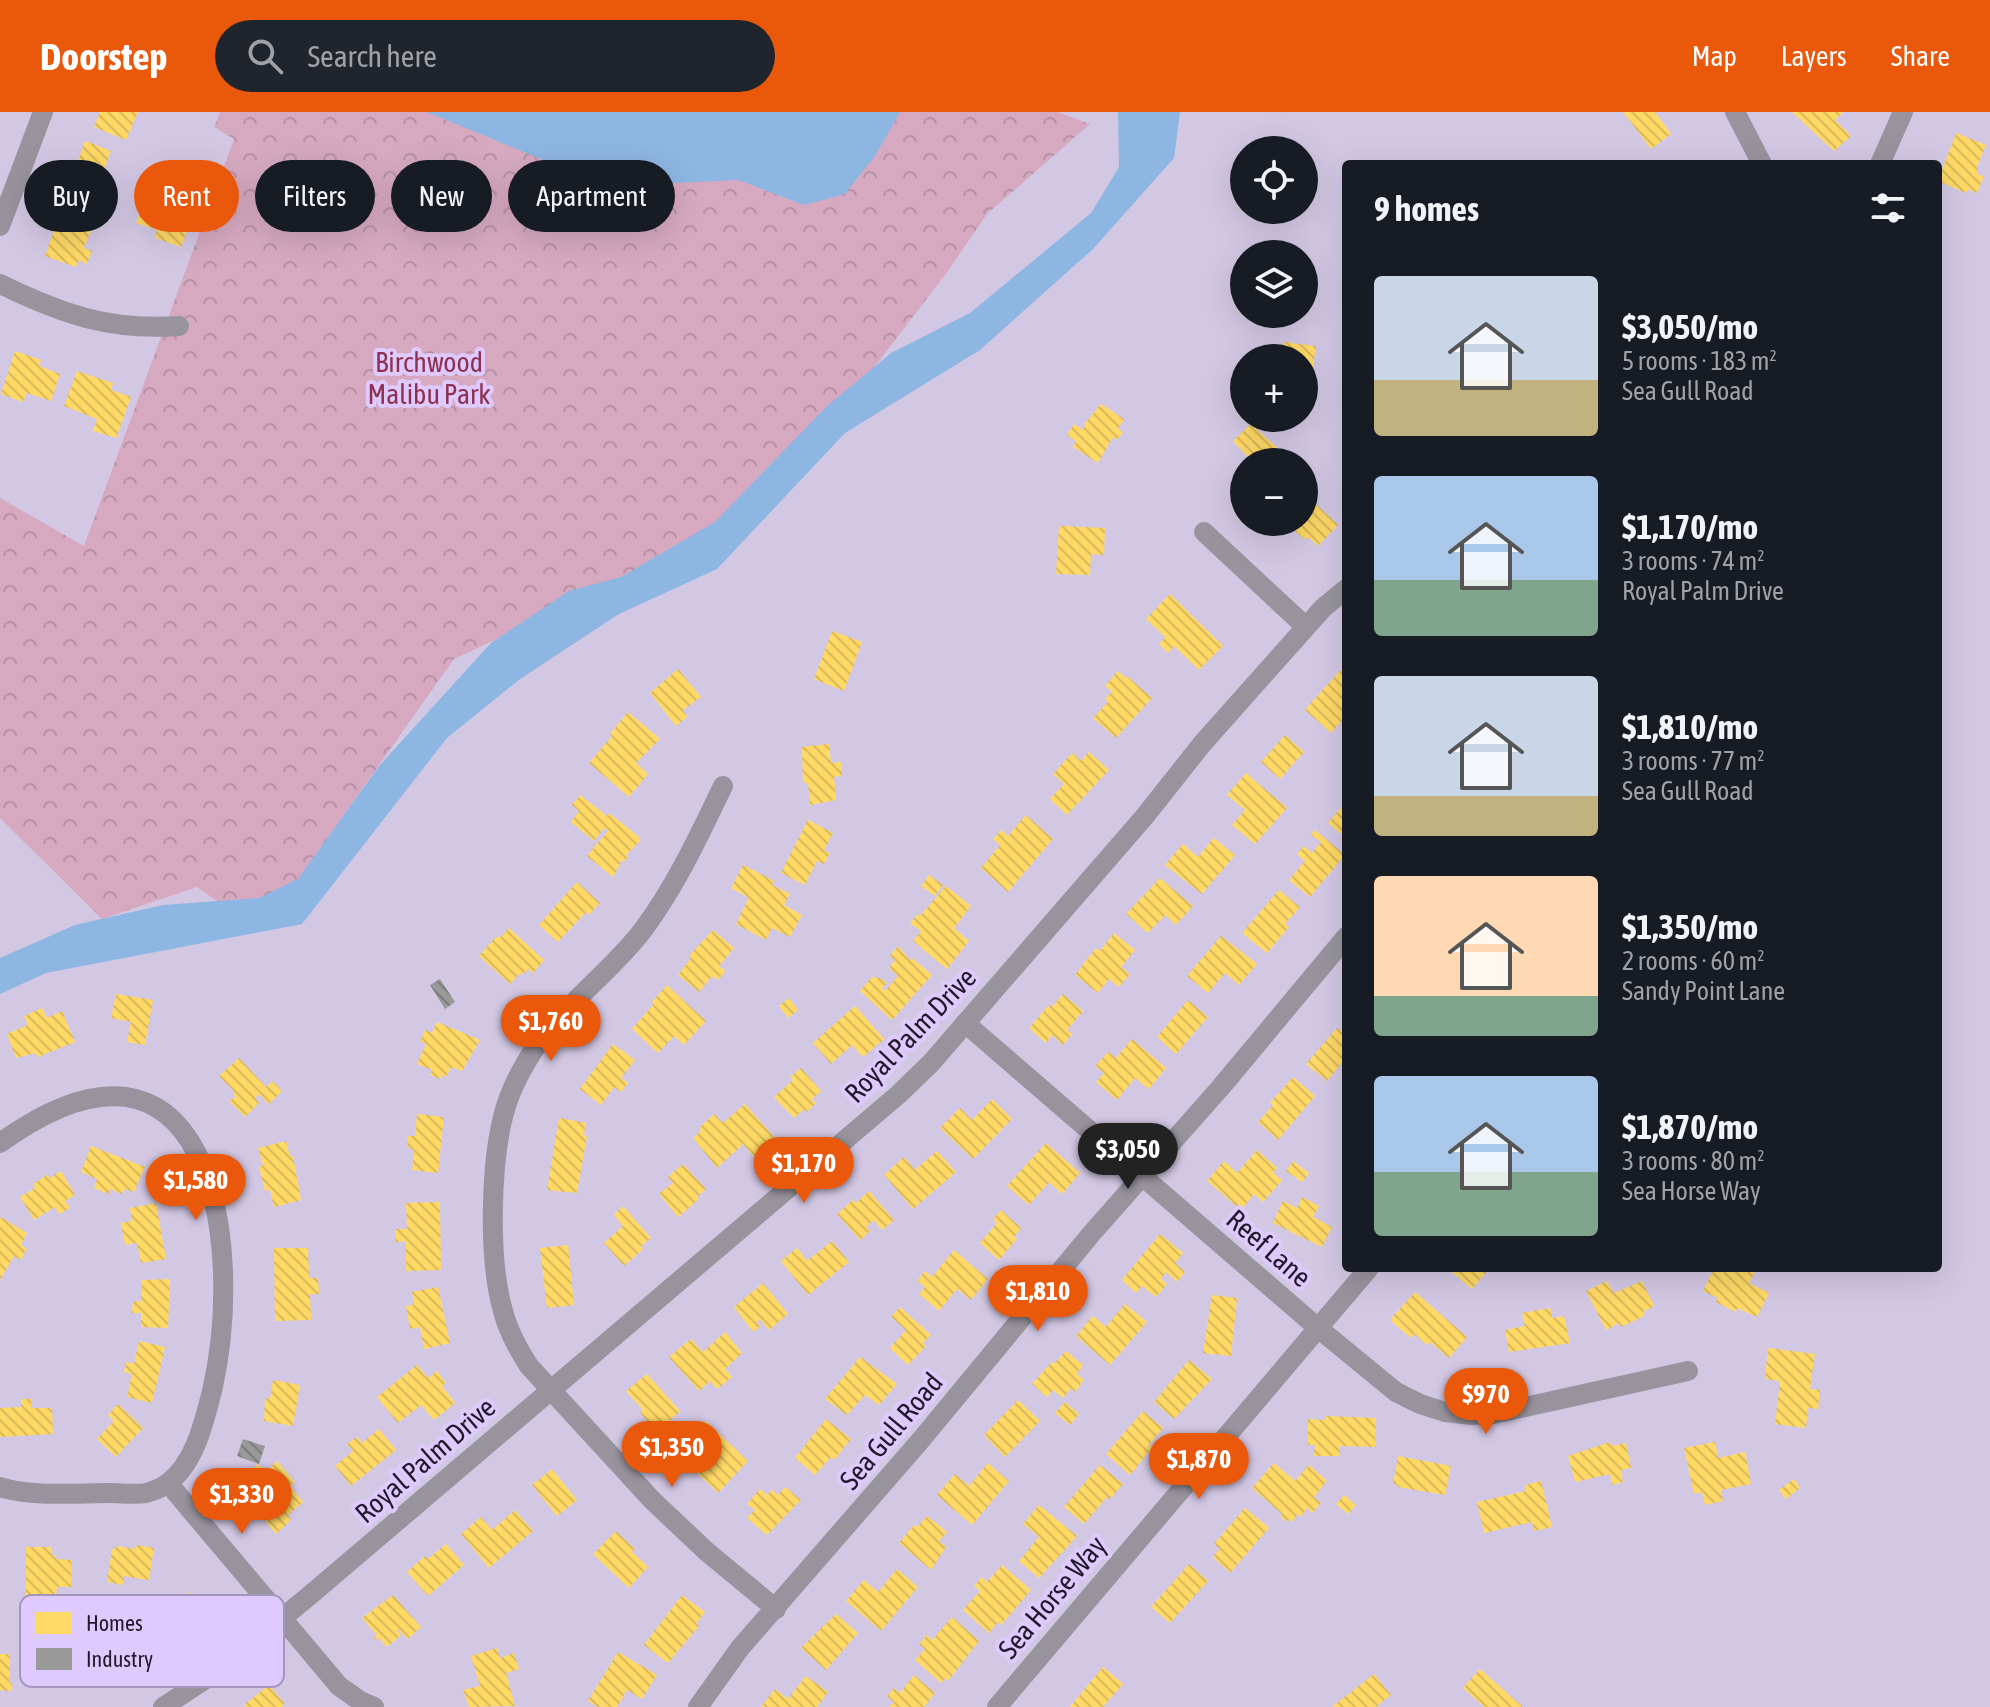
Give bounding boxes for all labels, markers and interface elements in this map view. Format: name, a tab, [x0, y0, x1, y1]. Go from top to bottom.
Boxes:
search box	[215, 20, 775, 92]
icon: search	[243, 34, 287, 78]
text: Doorstep	[40, 35, 167, 78]
text: Search here	[307, 39, 437, 73]
text: Map	[1692, 40, 1737, 72]
text: Layers	[1781, 40, 1847, 72]
text: Share	[1891, 40, 1950, 72]
map controls	[1230, 136, 1318, 536]
button: locate	[1230, 136, 1318, 224]
chip: Buy	[24, 160, 118, 232]
chip: Rent	[134, 160, 239, 232]
chip: Filters	[255, 160, 375, 232]
chip: New	[391, 160, 492, 232]
chip: Apartment	[508, 160, 675, 232]
icon: filters	[1866, 186, 1910, 230]
text: 9 homes	[1374, 189, 1479, 228]
button: layers	[1230, 240, 1318, 328]
text: $3,050/mo	[1622, 307, 1758, 346]
icon: home	[1438, 308, 1534, 404]
button: +	[1230, 344, 1318, 432]
park label: Birchwood Malibu Park	[367, 346, 491, 410]
text: 5 rooms · 183 m²	[1622, 346, 1777, 376]
text: Sea Gull Road	[1622, 376, 1754, 406]
button: −	[1230, 448, 1318, 536]
text: $1,170/mo	[1622, 507, 1758, 546]
icon: home	[1438, 508, 1534, 604]
text: 3 rooms · 74 m²	[1622, 546, 1764, 576]
text: Royal Palm Drive	[1622, 576, 1784, 606]
text: $1,810/mo	[1622, 707, 1758, 746]
icon: home	[1438, 708, 1534, 804]
text: 3 rooms · 77 m²	[1622, 746, 1764, 776]
text: Sea Gull Road	[1622, 776, 1754, 806]
text: $1,350/mo	[1622, 907, 1758, 946]
icon: home	[1438, 908, 1534, 1004]
text: 2 rooms · 60 m²	[1622, 946, 1764, 976]
street label: Royal Palm Drive	[838, 961, 982, 1109]
text: Sandy Point Lane	[1622, 976, 1785, 1006]
pin: $1,760	[486, 995, 616, 1063]
text: $1,760	[519, 1006, 583, 1036]
text: $1,870/mo	[1622, 1107, 1758, 1146]
icon: home	[1438, 1108, 1534, 1204]
pin: $3,050	[1063, 1123, 1193, 1191]
text: $3,050	[1096, 1134, 1160, 1164]
pin: $1,170	[739, 1137, 869, 1205]
text: 3 rooms · 80 m²	[1622, 1146, 1764, 1176]
text: $1,170	[772, 1148, 836, 1178]
pin: $1,580	[131, 1154, 261, 1222]
text: $1,580	[164, 1165, 228, 1195]
text: Sea Horse Way	[1622, 1176, 1761, 1206]
street label: Reef Lane	[1220, 1203, 1318, 1293]
pin: $1,810	[973, 1265, 1103, 1333]
text: $1,810	[1006, 1276, 1070, 1306]
street label: Sea Gull Road	[833, 1366, 949, 1496]
pin: $970	[1439, 1368, 1533, 1436]
text: $970	[1462, 1379, 1510, 1409]
street label: Royal Palm Drive	[349, 1391, 501, 1529]
pin: $1,350	[607, 1421, 737, 1489]
text: $1,350	[640, 1432, 704, 1462]
pin: $1,870	[1134, 1433, 1264, 1501]
text: $1,870	[1167, 1444, 1231, 1474]
pin: $1,330	[177, 1468, 307, 1536]
text: $1,330	[210, 1479, 274, 1509]
street label: Sea Horse Way	[992, 1529, 1112, 1665]
legend	[20, 1595, 284, 1687]
text: Homes	[86, 1610, 143, 1636]
text: Industry	[86, 1646, 153, 1672]

